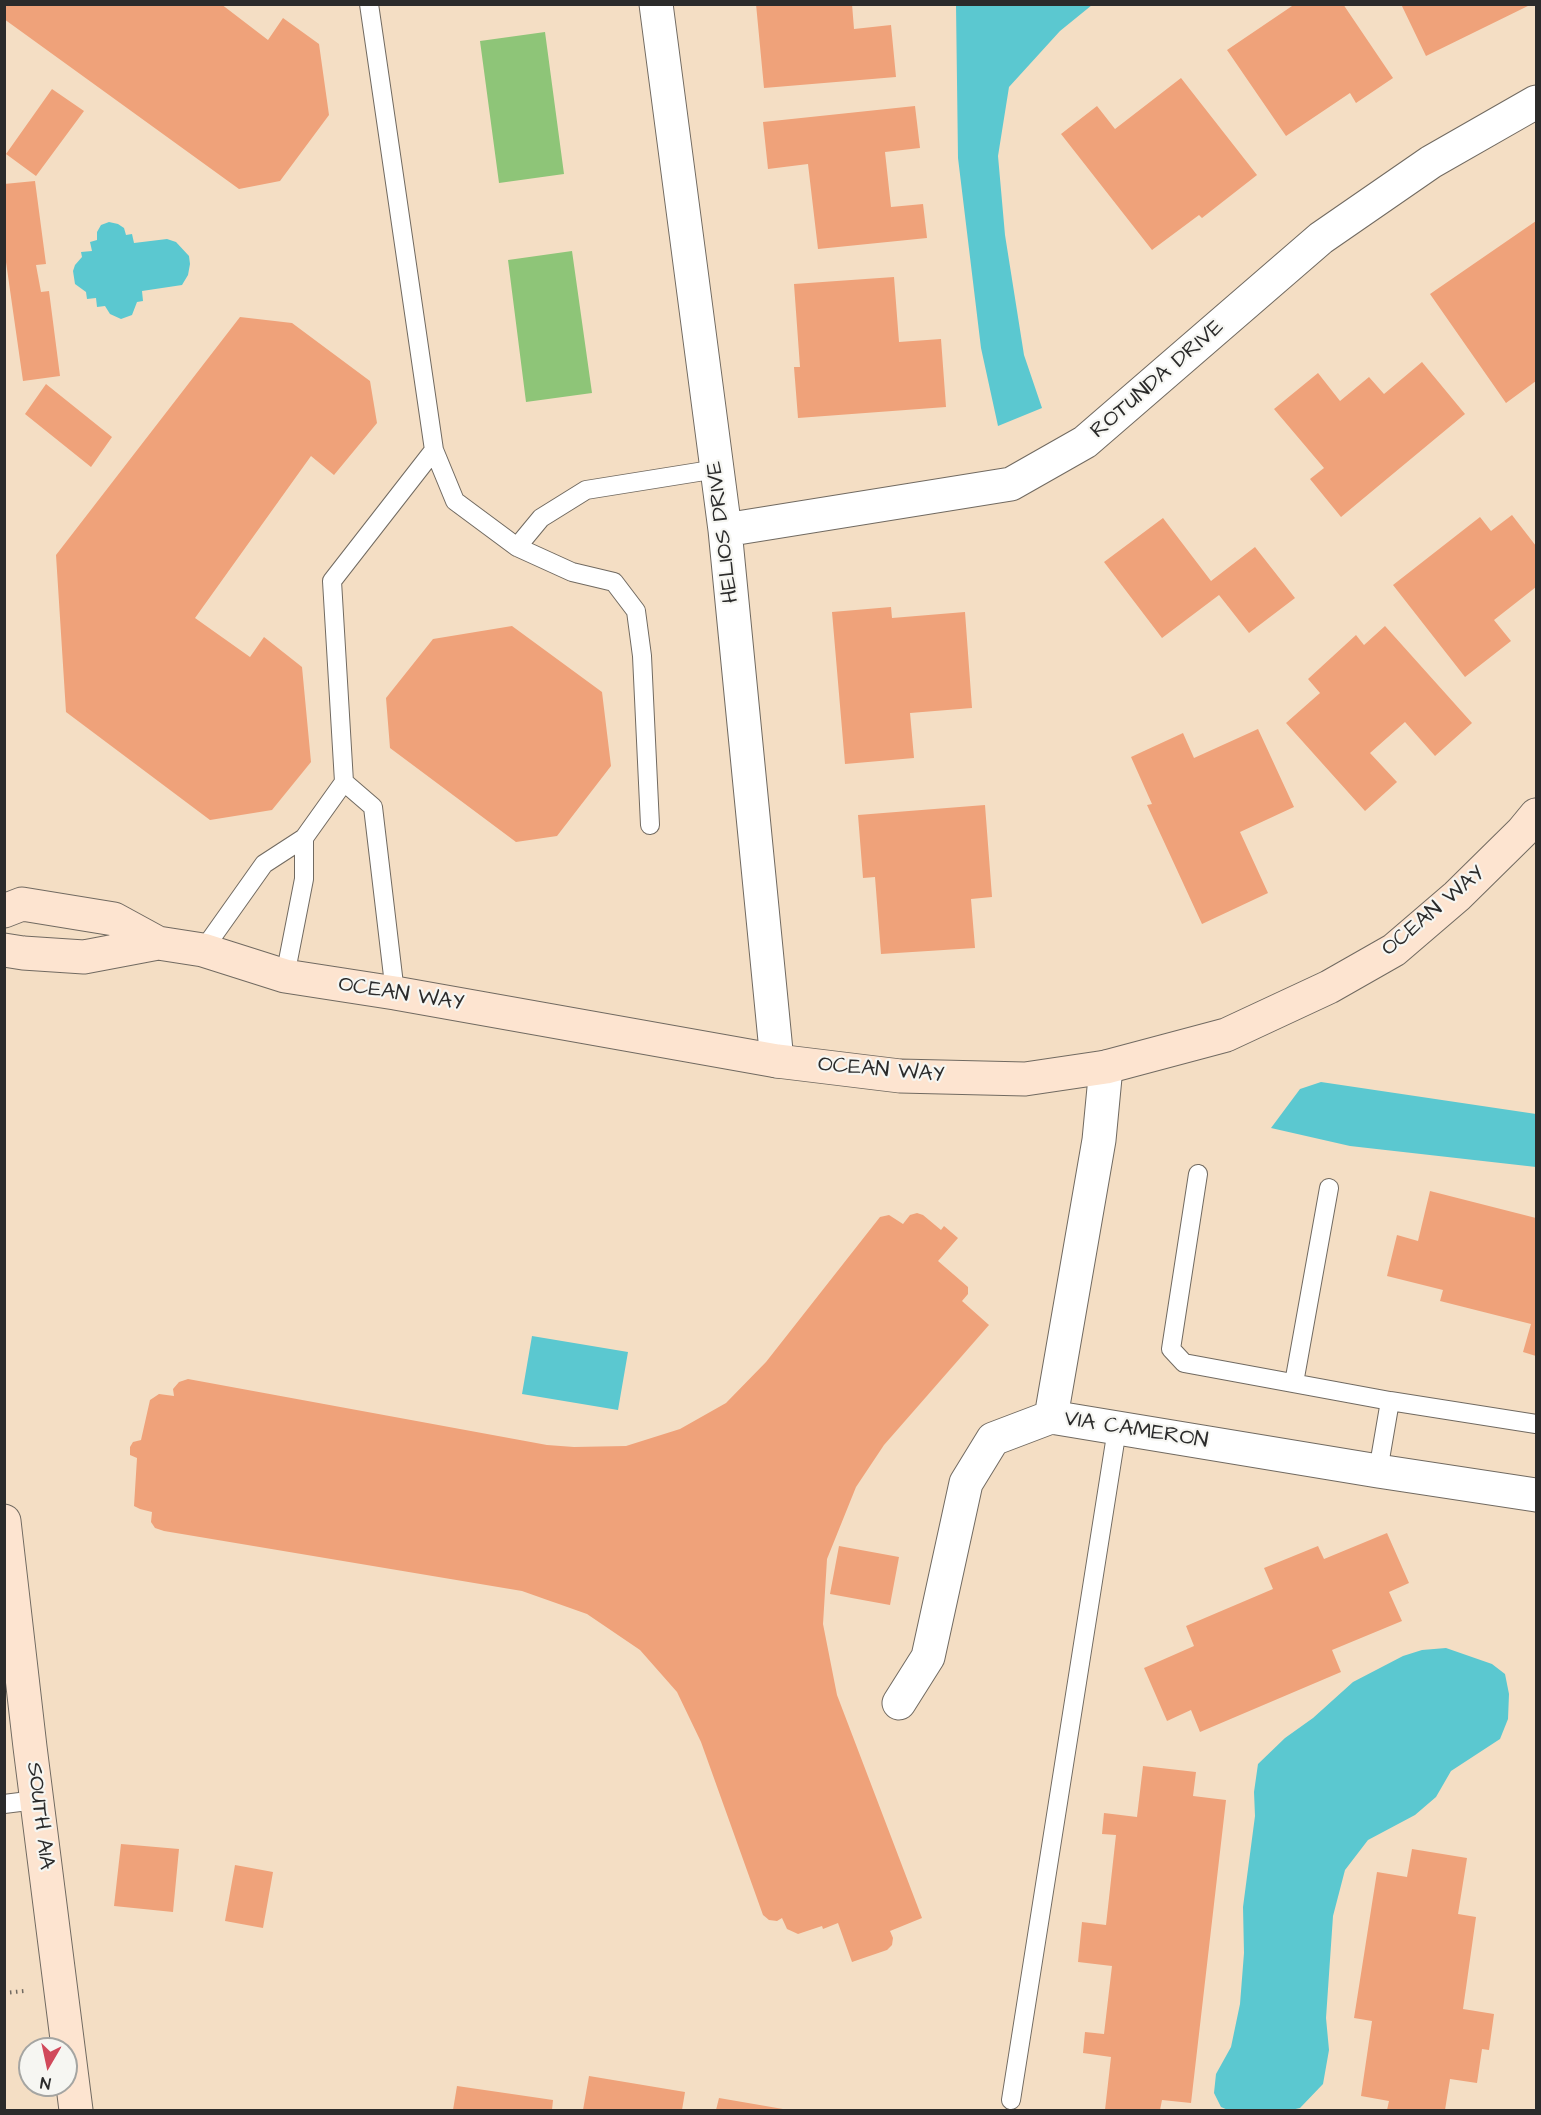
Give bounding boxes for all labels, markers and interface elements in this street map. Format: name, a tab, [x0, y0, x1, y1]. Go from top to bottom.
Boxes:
street label: ROTUNDA DRIVE	[1086, 315, 1230, 445]
street label: HELIOS DRIVE	[702, 460, 746, 604]
street label: OCEAN WAY	[1377, 861, 1491, 963]
street label: OCEAN WAY	[336, 972, 466, 1018]
street label: OCEAN WAY	[817, 1052, 945, 1090]
street label: VIA CAMERON	[1062, 1407, 1210, 1455]
street label: SOUTH A1A	[19, 1761, 59, 1871]
north arrow	[18, 2037, 78, 2097]
text: N	[39, 2071, 52, 2094]

